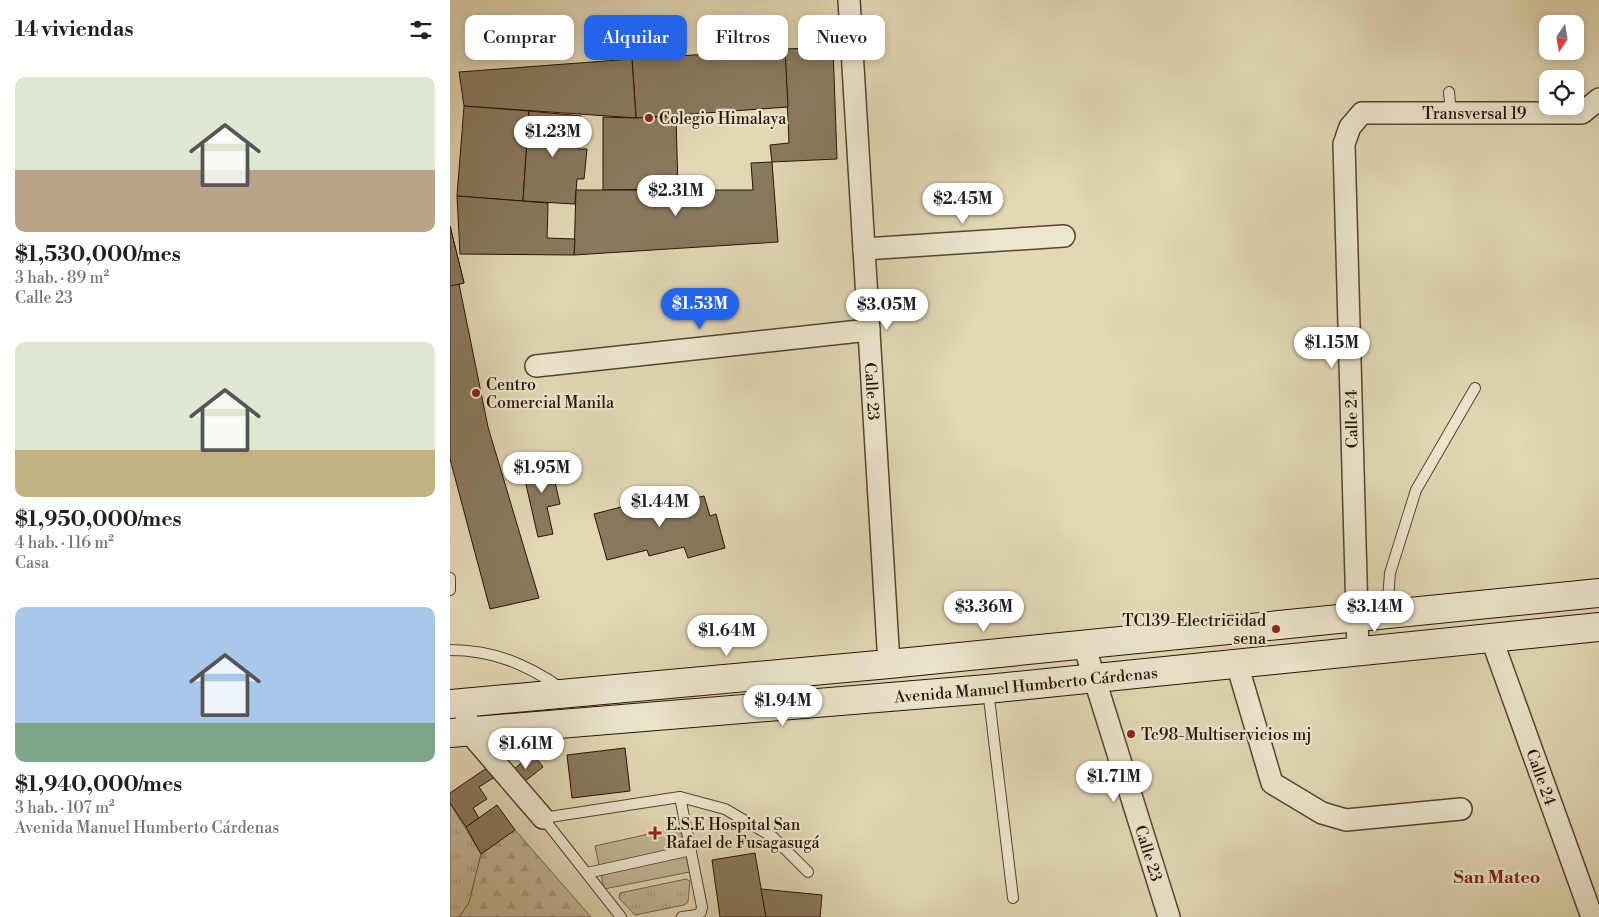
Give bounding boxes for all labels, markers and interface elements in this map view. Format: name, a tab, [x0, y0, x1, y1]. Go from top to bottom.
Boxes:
chip: Comprar	[465, 15, 574, 60]
chip: Alquilar	[584, 15, 687, 60]
chip: Filtros	[697, 15, 788, 60]
chip: Nuevo	[798, 15, 885, 60]
north arrow	[1539, 15, 1584, 60]
map controls	[1539, 15, 1584, 115]
icon: filters	[407, 16, 435, 44]
text: 14 viviendas	[15, 17, 133, 43]
button: locate	[1539, 70, 1584, 115]
street label: Transversal 19	[1422, 104, 1527, 124]
place label: Colegio Himalaya	[659, 109, 787, 129]
icon: home	[180, 110, 270, 200]
marker: Colegio Himalaya	[643, 112, 655, 124]
pin: $1.23M	[512, 116, 594, 158]
text: $1.23M	[525, 122, 581, 142]
pin: $2.31M	[635, 174, 717, 217]
text: $2.31M	[648, 181, 704, 201]
pin: $2.45M	[922, 182, 1004, 225]
text: $2.45M	[933, 189, 993, 209]
text: $1,530,000/mes	[15, 242, 181, 268]
text: 3 hab. · 89 m²	[15, 268, 109, 288]
text: Calle 23	[15, 288, 73, 308]
pin: $1.53M	[659, 288, 741, 330]
pin: $3.05M	[846, 288, 928, 331]
text: $1.53M	[672, 294, 728, 314]
text: $3.05M	[857, 295, 917, 315]
pin: $1.15M	[1291, 326, 1373, 369]
text: $1.15M	[1305, 333, 1359, 353]
street label: Calle 23	[860, 362, 883, 421]
icon: home	[180, 375, 270, 465]
place label: Centro Comercial Manila	[486, 375, 615, 413]
marker: Centro Comercial Manila	[470, 387, 482, 399]
street label: Calle 24	[1341, 389, 1363, 449]
pin: $1.95M	[501, 452, 583, 494]
text: $1.95M	[514, 458, 570, 478]
pin: $1.44M	[619, 486, 701, 528]
text: $1.44M	[631, 492, 689, 512]
text: $1,950,000/mes	[15, 507, 181, 533]
text: 4 hab. · 116 m²	[15, 533, 114, 553]
text: Casa	[15, 553, 49, 573]
pin: $3.36M	[943, 590, 1025, 633]
pin: $3.14M	[1334, 590, 1416, 633]
text: $3.36M	[955, 597, 1013, 617]
text: $3.14M	[1347, 597, 1403, 617]
place label: TC139-Electricidad sena	[1122, 611, 1267, 649]
pin: $1.64M	[686, 614, 768, 657]
text: $1.64M	[698, 621, 756, 641]
marker: TC139-Electricidad sena	[1270, 623, 1282, 635]
icon: home	[180, 640, 270, 730]
street label: Avenida Manuel Humberto Cárdenas	[892, 663, 1159, 708]
pin: $1.94M	[742, 684, 824, 727]
text: $1.94M	[754, 691, 812, 711]
place label: Tc98-Multiservicios mj	[1141, 725, 1311, 745]
pin: $1.61M	[485, 728, 567, 770]
marker: Tc98-Multiservicios mj	[1125, 728, 1137, 740]
text: $1.61M	[499, 734, 553, 754]
street label: Calle 24	[1521, 746, 1560, 809]
pin: $1.71M	[1073, 760, 1155, 803]
text: $1.71M	[1087, 767, 1141, 787]
text: $1,940,000/mes	[15, 772, 182, 798]
text: 3 hab. · 107 m²	[15, 798, 115, 818]
place label: E.S.E Hospital San Rafael de Fusagasugá	[666, 815, 820, 853]
text: Avenida Manuel Humberto Cárdenas	[15, 818, 279, 838]
street label: Calle 23	[1130, 823, 1166, 884]
marker: E.S.E Hospital San Rafael de Fusagasugá	[648, 826, 662, 840]
district label: San Mateo	[1454, 866, 1540, 889]

